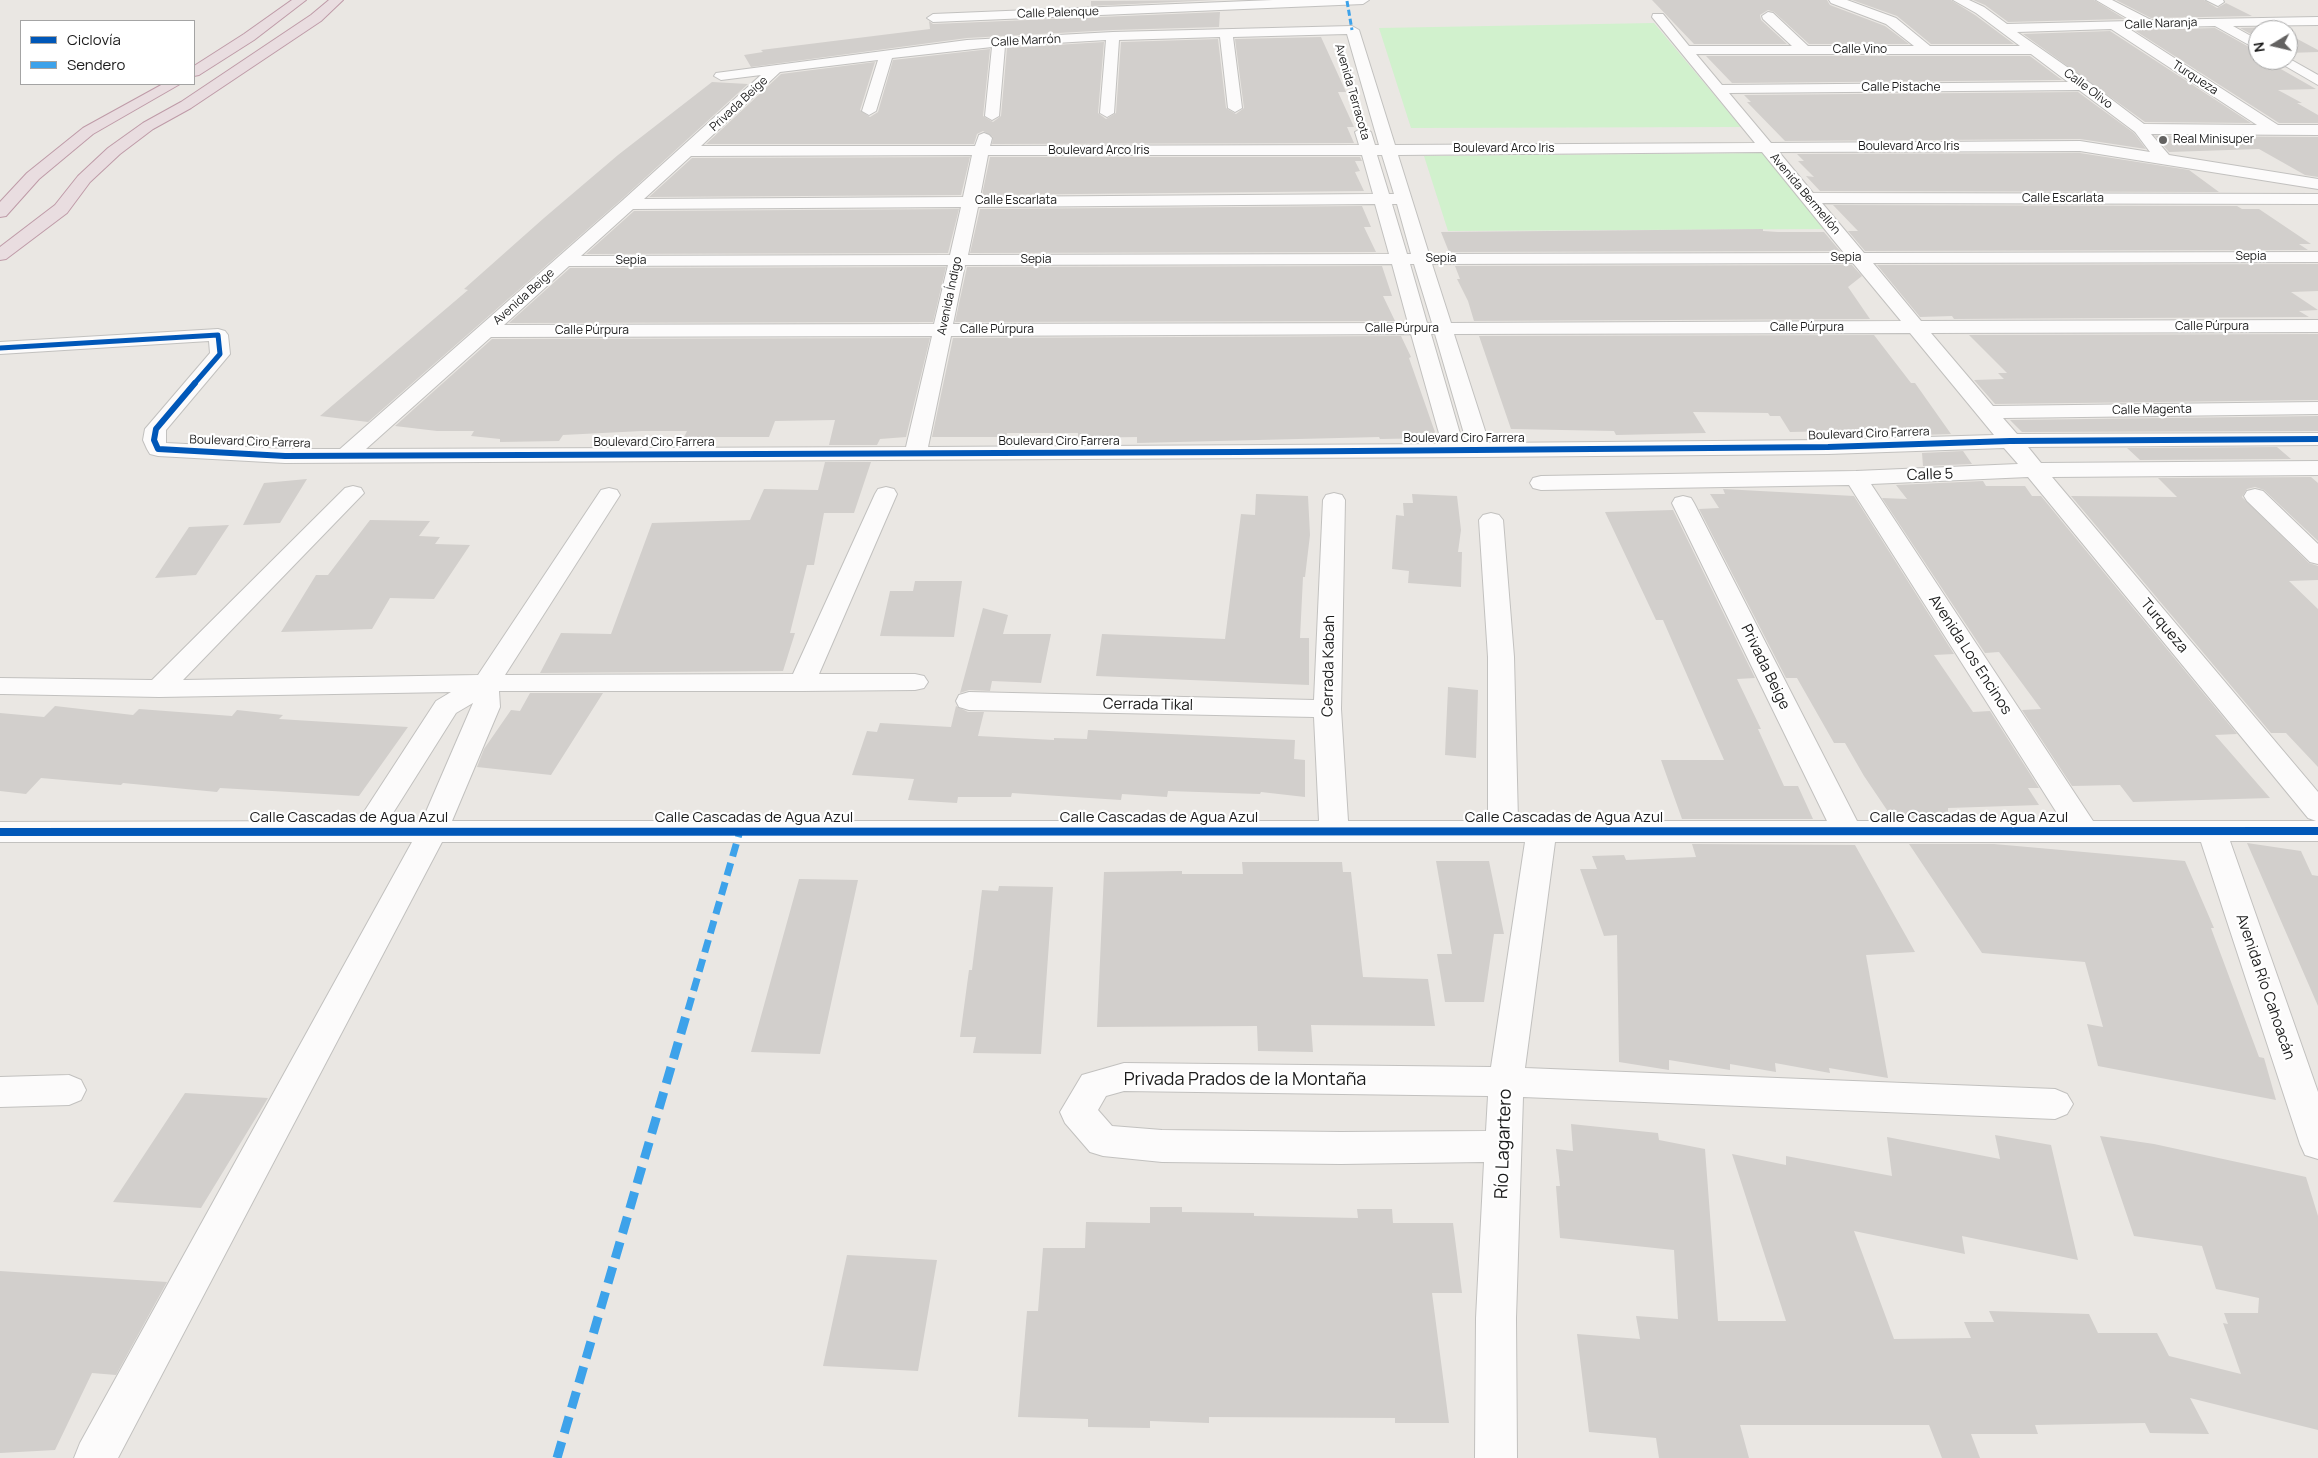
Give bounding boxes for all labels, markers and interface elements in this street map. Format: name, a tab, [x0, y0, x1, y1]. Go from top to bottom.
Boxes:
street label: Calle Palenque	[1017, 4, 1099, 22]
street label: Calle Naranja	[2124, 16, 2198, 32]
legend	[20, 20, 195, 85]
north arrow	[2248, 20, 2298, 70]
text: Ciclovía	[67, 29, 121, 50]
street label: Calle Marrón	[991, 32, 1061, 50]
text: N	[2249, 41, 2269, 54]
street label: Avenida Terracota	[1331, 42, 1373, 142]
street label: Calle Vino	[1833, 43, 1887, 57]
text: Sendero	[67, 54, 125, 75]
street label: Turqueza	[2169, 58, 2221, 98]
street label: Calle Olivo	[2061, 66, 2115, 112]
street label: Privada Beige	[707, 73, 771, 135]
street label: Calle Pistache	[1862, 81, 1940, 95]
place label: Real Minisuper	[2173, 133, 2254, 147]
marker: Real Minisuper	[2157, 134, 2169, 146]
street label: Boulevard Arco Iris	[1858, 140, 1960, 154]
street label: Boulevard Arco Iris	[1453, 142, 1555, 156]
street label: Boulevard Arco Iris	[1048, 144, 1150, 158]
street label: Avenida Bermellón	[1767, 150, 1843, 238]
street label: Calle Escarlata	[2022, 192, 2104, 206]
street label: Calle Escarlata	[975, 194, 1057, 208]
street label: Sepia	[2236, 250, 2266, 264]
street label: Sepia	[1831, 251, 1861, 265]
street label: Sepia	[1426, 252, 1456, 266]
street label: Sepia	[1021, 253, 1051, 267]
street label: Sepia	[616, 254, 646, 268]
street label: Avenida Índigo	[935, 255, 965, 337]
street label: Avenida Beige	[490, 266, 558, 328]
street label: Calle Púrpura	[2175, 320, 2249, 334]
street label: Calle Púrpura	[1770, 321, 1844, 335]
street label: Calle Púrpura	[1365, 322, 1439, 336]
street label: Calle Púrpura	[960, 323, 1034, 337]
street label: Calle Púrpura	[555, 324, 629, 338]
street label: Calle Magenta	[2112, 402, 2192, 418]
street label: Boulevard Ciro Farrera	[1808, 425, 1930, 443]
street label: Boulevard Ciro Farrera	[1403, 432, 1525, 446]
street label: Boulevard Ciro Farrera	[189, 433, 311, 451]
street label: Boulevard Ciro Farrera	[998, 435, 1120, 449]
street label: Boulevard Ciro Farrera	[593, 436, 715, 450]
street label: Calle 5	[1906, 465, 1954, 485]
street label: Avenida Los Encinos	[1925, 592, 2015, 718]
street label: Turqueza	[2136, 595, 2192, 657]
street label: Cerrada Kabah	[1319, 615, 1339, 717]
street label: Privada Beige	[1737, 621, 1793, 713]
street label: Cerrada Tikal	[1103, 695, 1193, 715]
street label: Calle Cascadas de Agua Azul	[250, 809, 448, 827]
street label: Calle Cascadas de Agua Azul	[655, 809, 853, 827]
street label: Calle Cascadas de Agua Azul	[1060, 809, 1258, 827]
street label: Calle Cascadas de Agua Azul	[1465, 809, 1663, 827]
street label: Calle Cascadas de Agua Azul	[1870, 809, 2068, 827]
street label: Avenida Río Cahoacán	[2232, 912, 2298, 1062]
street label: Privada Prados de la Montaña	[1124, 1069, 1366, 1091]
street label: Río Lagartero	[1491, 1088, 1517, 1200]

